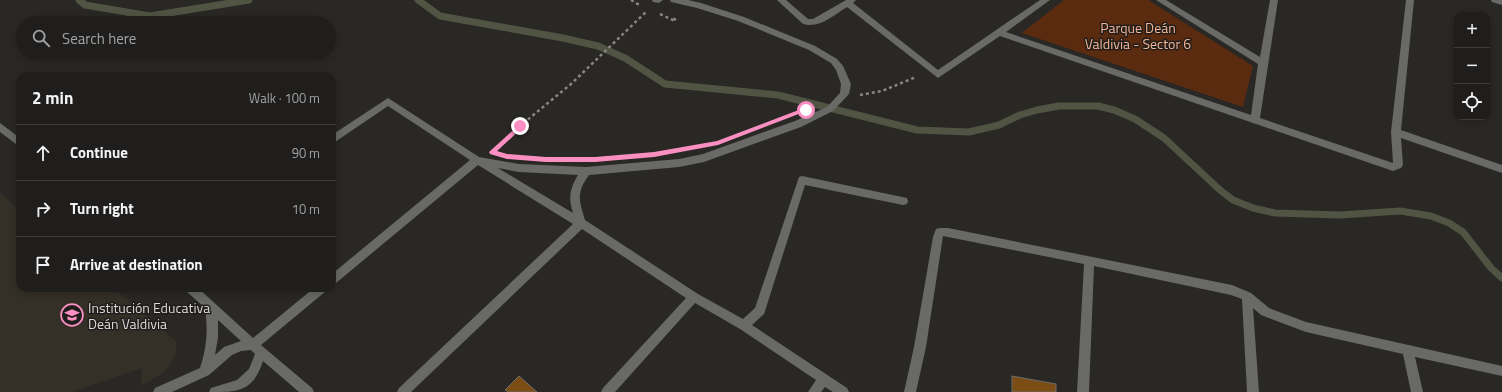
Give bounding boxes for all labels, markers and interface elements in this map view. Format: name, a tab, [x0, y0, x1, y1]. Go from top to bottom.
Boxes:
map controls	[1454, 12, 1490, 120]
button: +	[1454, 12, 1490, 48]
search box	[16, 16, 336, 60]
park label: Parque Deán Valdivia - Sector 6	[1085, 17, 1191, 54]
icon: search	[30, 27, 52, 49]
text: Search here	[62, 27, 136, 50]
button: −	[1454, 48, 1490, 84]
button: locate	[1454, 84, 1490, 120]
text: 2 min	[32, 85, 73, 111]
text: Walk · 100 m	[249, 88, 320, 108]
route start	[797, 101, 815, 119]
route end	[511, 117, 529, 135]
text: Continue	[70, 141, 128, 164]
icon: ahead	[32, 142, 54, 164]
text: 90 m	[292, 143, 320, 163]
text: Turn right	[70, 197, 134, 220]
icon: right	[32, 198, 54, 220]
text: 10 m	[292, 199, 320, 219]
text: Arrive at destination	[70, 253, 203, 276]
icon: arrive	[32, 254, 54, 276]
place label: Institución Educativa Deán Valdivia	[88, 297, 210, 334]
school or university icon: Institución Educativa Deán Valdivia	[59, 302, 85, 328]

